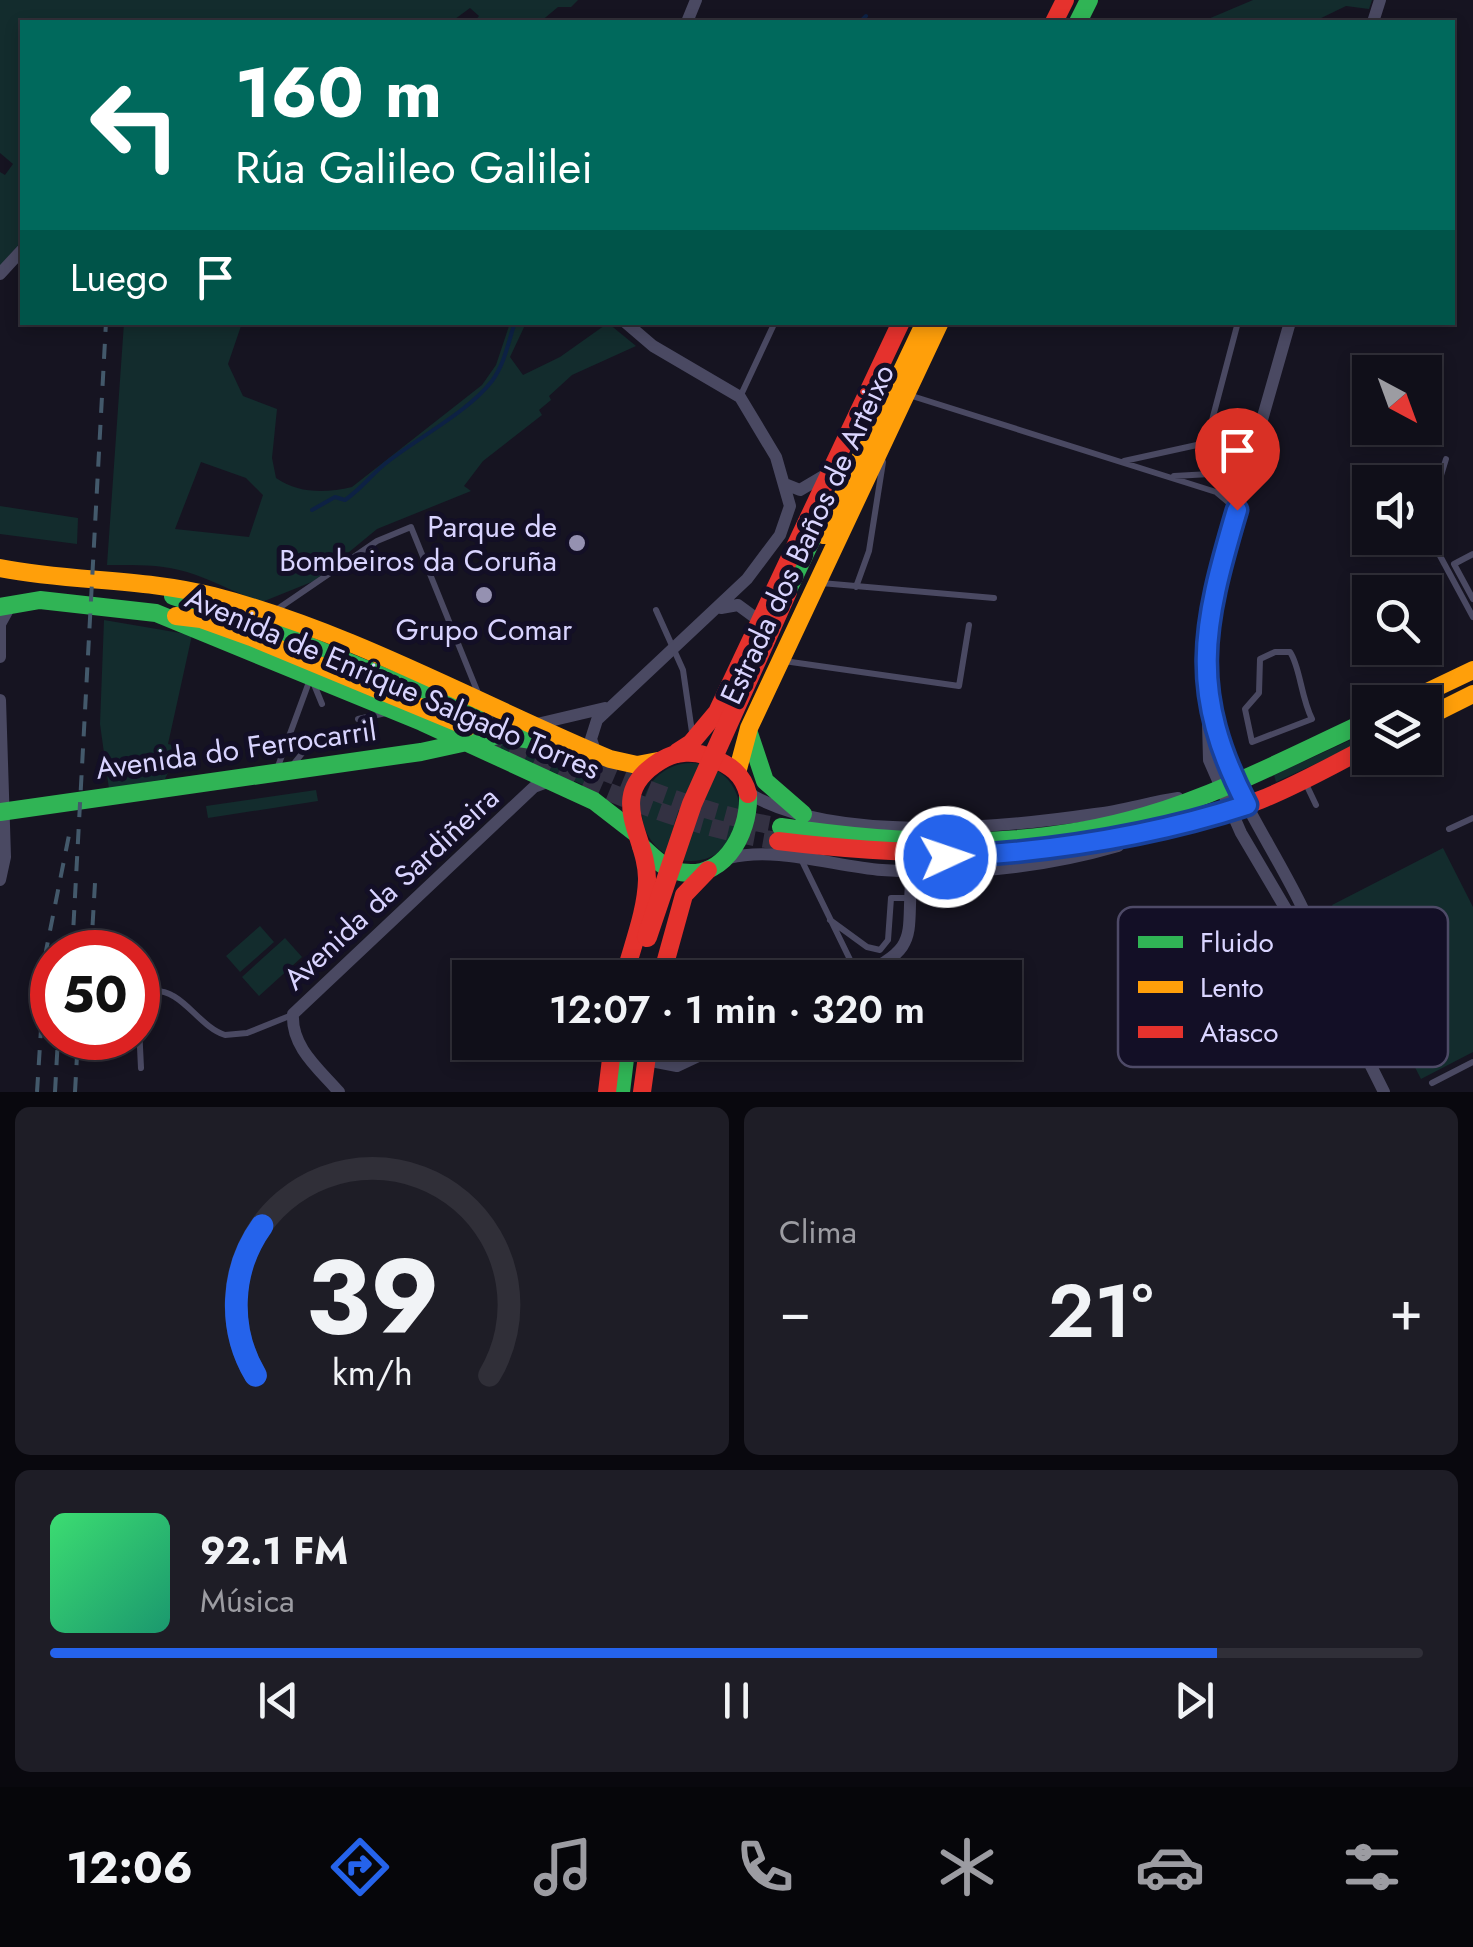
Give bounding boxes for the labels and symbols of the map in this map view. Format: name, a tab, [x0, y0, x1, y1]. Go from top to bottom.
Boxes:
north arrow	[1352, 355, 1442, 445]
street label: Estrada dos Baños de Arteixo	[709, 357, 905, 711]
pin	[1195, 408, 1280, 511]
place label: Parque de Bombeiros da Coruña	[279, 505, 557, 582]
marker: Parque de Bombeiros da Coruña	[566, 532, 588, 554]
street label: Avenida de Enrique Salgado Torres	[179, 576, 607, 790]
marker: Grupo Comar	[473, 584, 495, 606]
place label: Grupo Comar	[396, 608, 573, 651]
street label: Avenida do Ferrocarril	[93, 708, 379, 790]
street label: Avenida da Sardiñeira	[274, 776, 508, 1000]
position arrow	[894, 805, 998, 909]
legend	[1118, 907, 1448, 1067]
text: Fluido	[1200, 922, 1274, 963]
speed limit sign: 50	[30, 930, 160, 1060]
text: Lento	[1200, 967, 1264, 1008]
text: Atasco	[1200, 1012, 1279, 1053]

